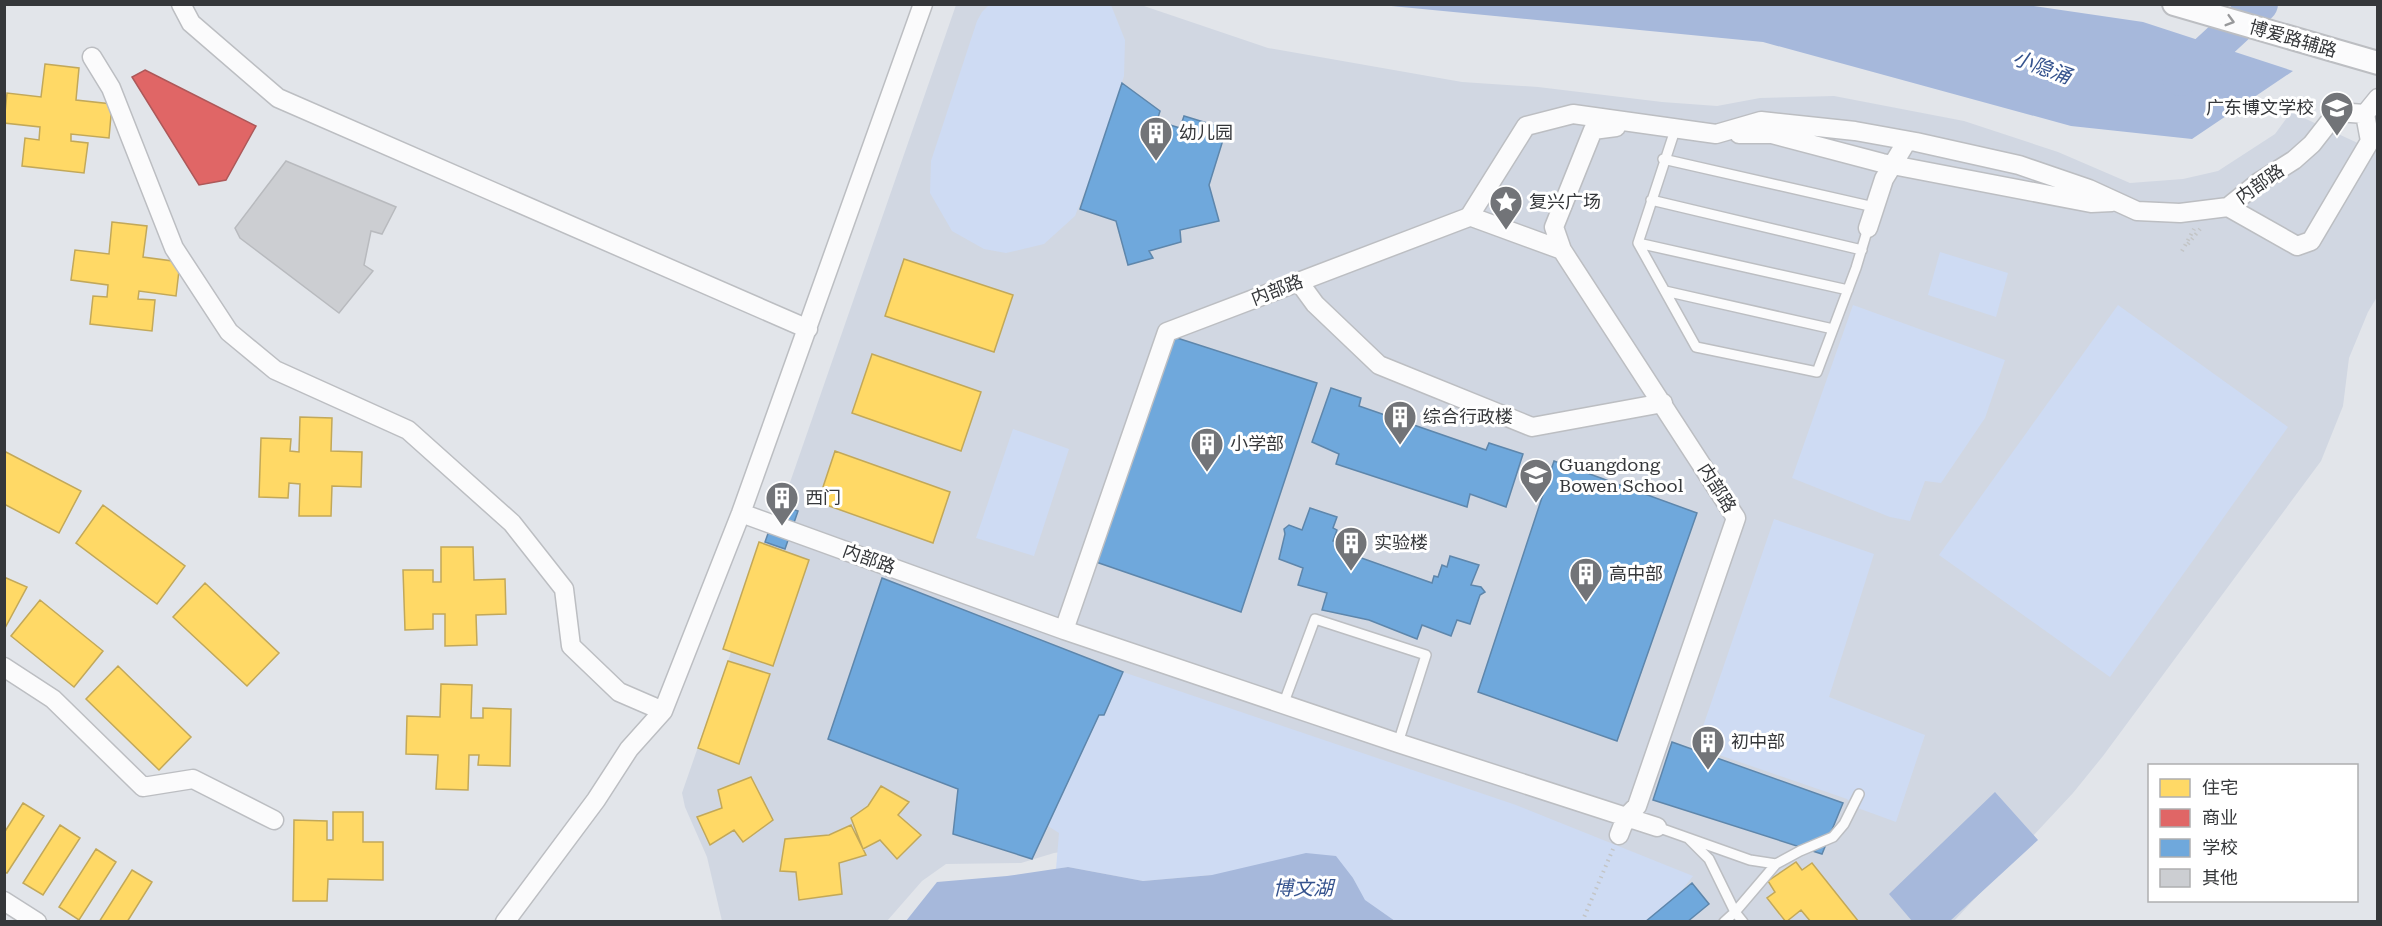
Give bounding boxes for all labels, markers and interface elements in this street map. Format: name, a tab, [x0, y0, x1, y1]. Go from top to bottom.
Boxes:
one-way arrow	[2225, 14, 2235, 26]
street label: 博爱路辅路	[2247, 16, 2339, 61]
water label: 小隐涌	[2010, 45, 2076, 89]
school or university icon: 广东博文学校	[2319, 90, 2355, 137]
place label: 广东博文学校	[2206, 97, 2314, 118]
building icon: 幼儿园	[1138, 115, 1174, 162]
place label: 幼儿园	[1179, 122, 1233, 143]
street label: 内部路	[2232, 160, 2288, 208]
place icon: 复兴广场	[1488, 184, 1524, 231]
place label: 复兴广场	[1529, 191, 1601, 212]
street label: 内部路	[1248, 270, 1306, 309]
building icon: 综合行政楼	[1382, 399, 1418, 446]
place label: 综合行政楼	[1423, 406, 1513, 427]
building icon: 小学部	[1189, 426, 1225, 473]
place label: 小学部	[1230, 433, 1284, 454]
place label: Guangdong Bowen School	[1559, 454, 1684, 496]
school or university icon: Guangdong Bowen School	[1518, 457, 1554, 504]
street label: 内部路	[1694, 459, 1741, 516]
building icon: 西门	[764, 480, 800, 527]
place label: 西门	[805, 487, 841, 508]
building icon: 实验楼	[1333, 525, 1369, 572]
place label: 实验楼	[1374, 532, 1428, 553]
street label: 内部路	[840, 539, 898, 578]
building icon: 高中部	[1568, 556, 1604, 603]
place label: 高中部	[1609, 563, 1663, 584]
building icon: 初中部	[1690, 724, 1726, 771]
place label: 初中部	[1731, 731, 1785, 752]
legend	[2148, 764, 2358, 902]
text: 住宅	[2202, 777, 2238, 798]
text: 商业	[2202, 807, 2238, 828]
text: 学校	[2202, 837, 2238, 858]
text: 其他	[2202, 867, 2238, 888]
water label: 博文湖	[1273, 876, 1336, 900]

